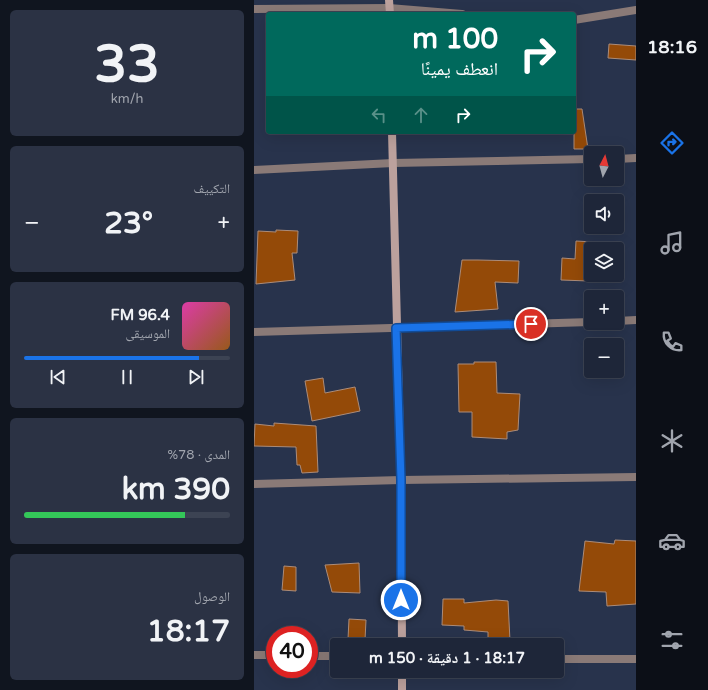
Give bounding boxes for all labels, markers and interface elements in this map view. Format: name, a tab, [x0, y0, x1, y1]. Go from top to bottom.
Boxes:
text: 100 m	[412, 22, 498, 56]
icon: right	[512, 28, 564, 80]
text: 33	[94, 33, 160, 96]
text: 18:16	[647, 36, 697, 58]
text: انعطف يمينًا	[421, 58, 498, 80]
text: km/h	[111, 91, 143, 107]
icon: left	[368, 104, 390, 126]
icon: ahead	[410, 104, 432, 126]
icon: right	[452, 104, 474, 126]
icon: directions	[658, 129, 686, 157]
north arrow	[584, 146, 624, 186]
map controls	[584, 146, 624, 378]
text: التكييف	[194, 181, 230, 197]
button: sound	[584, 194, 624, 234]
text: 23°	[104, 205, 153, 242]
text: −	[24, 210, 40, 236]
text: +	[218, 210, 230, 236]
icon: music	[658, 229, 686, 257]
button: layers	[584, 242, 624, 282]
button: +	[584, 290, 624, 330]
text: 96.4 FM	[111, 306, 170, 324]
pin	[514, 307, 548, 341]
icon: arrive	[520, 313, 542, 335]
text: الموسيقى	[126, 326, 170, 342]
icon: phone	[658, 328, 686, 356]
button: −	[584, 338, 624, 378]
icon: previous	[47, 366, 69, 388]
icon: pause	[116, 366, 138, 388]
icon: next	[185, 366, 207, 388]
icon: climate	[658, 427, 686, 455]
text: المدى · 78%	[168, 447, 230, 463]
text: 390 km	[122, 471, 230, 508]
icon: car	[658, 527, 686, 555]
position arrow	[380, 579, 422, 621]
text: الوصول	[194, 589, 230, 605]
text: 18:17	[147, 613, 230, 650]
speed limit sign: 40	[266, 626, 318, 678]
icon: filters	[658, 626, 686, 654]
text: 18:17 · 1 دقيقة · 150 m	[369, 649, 525, 667]

